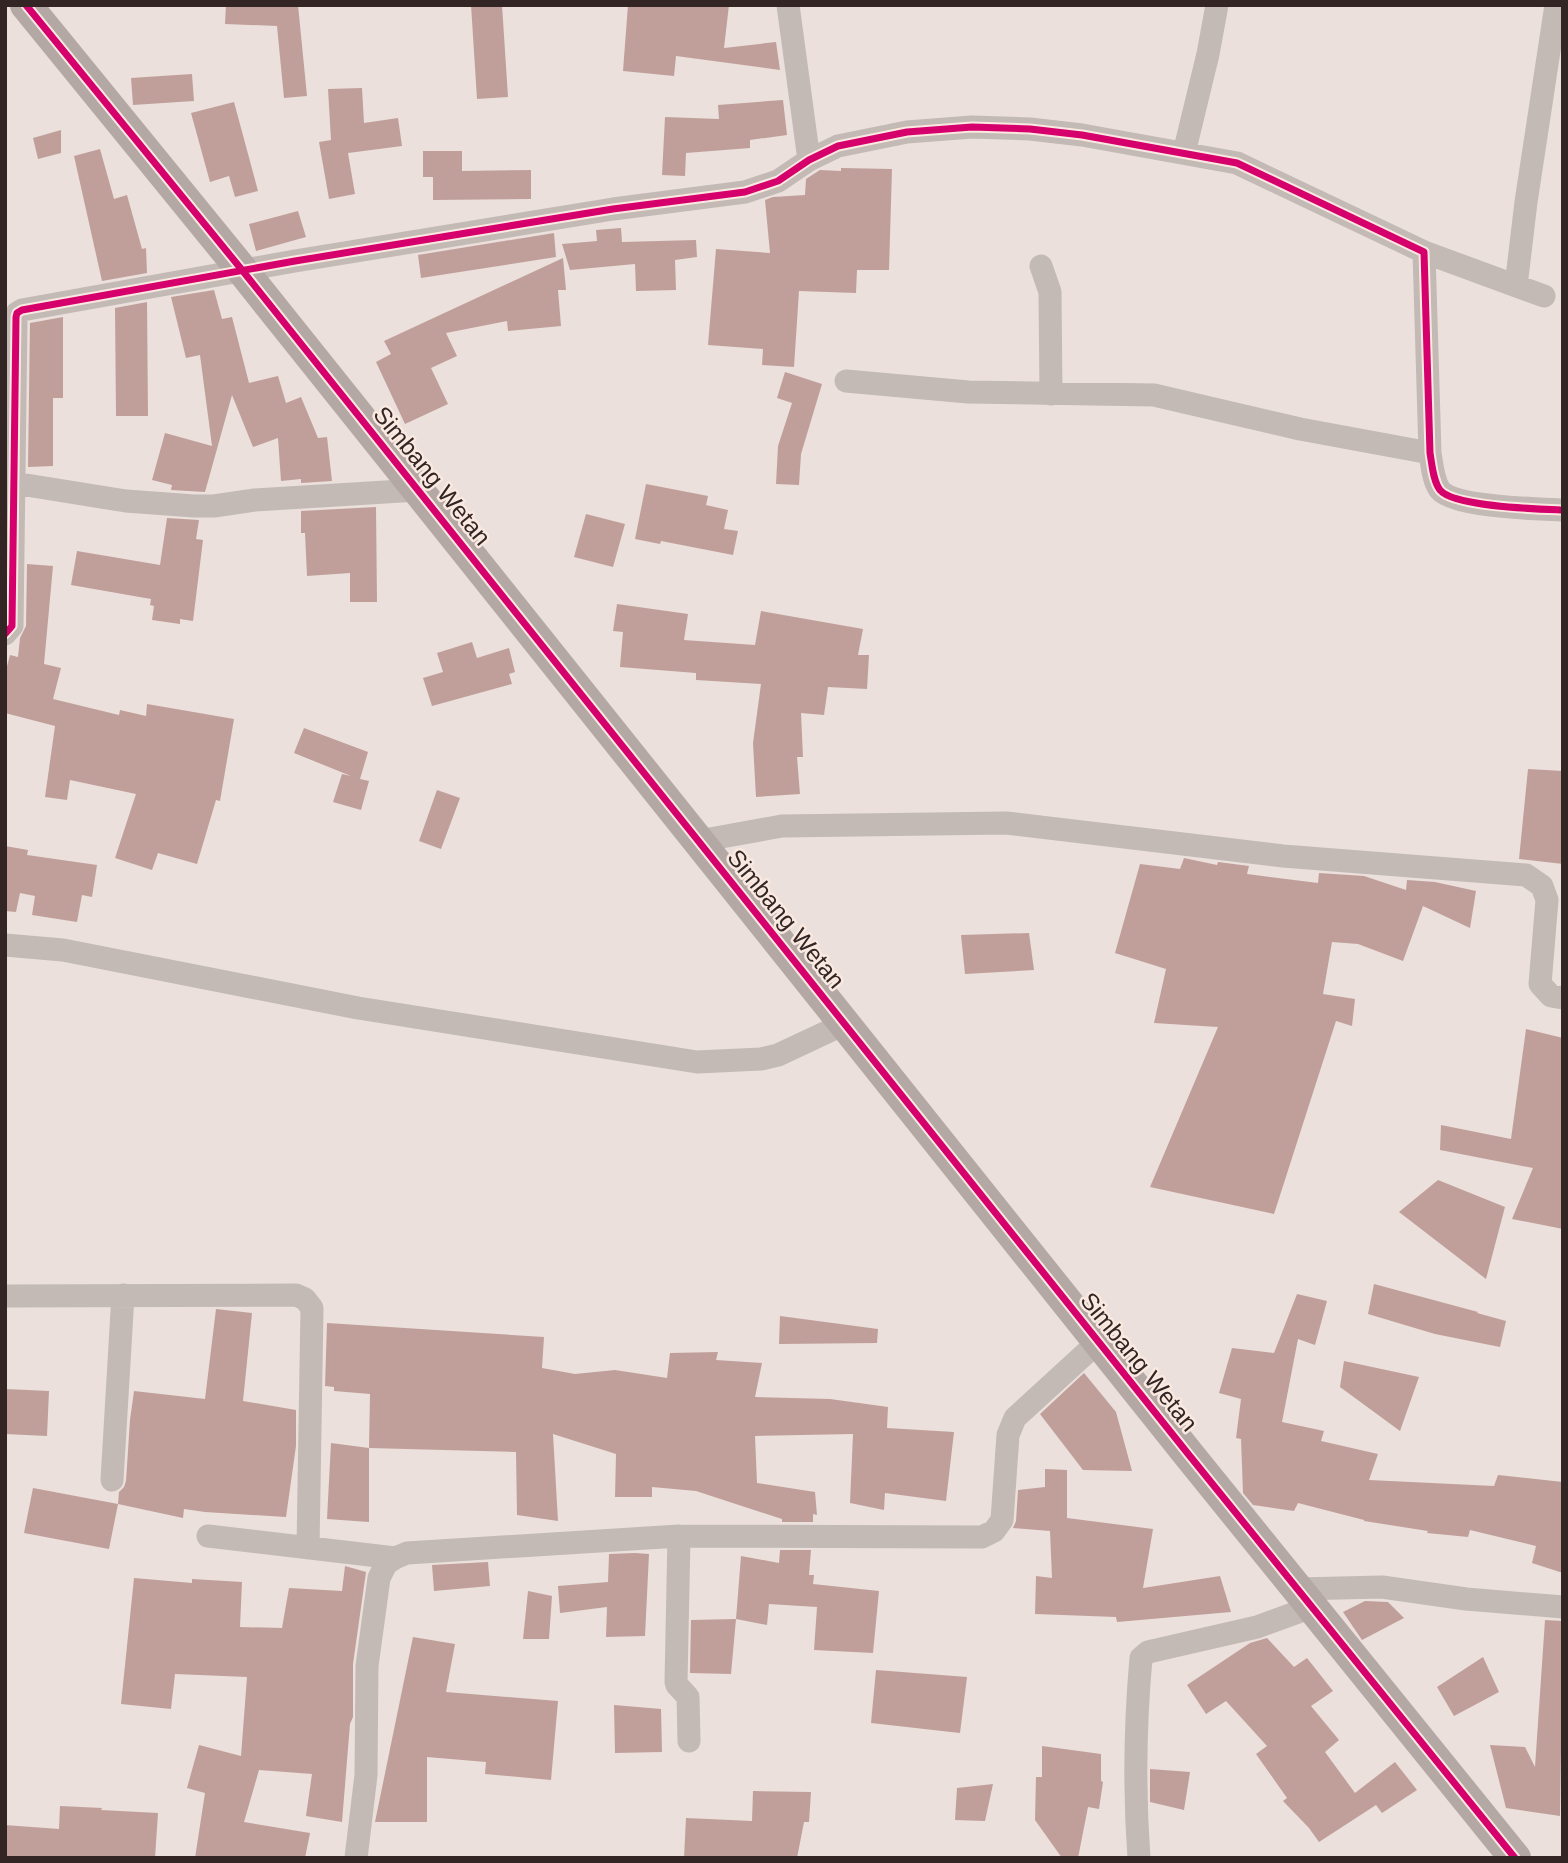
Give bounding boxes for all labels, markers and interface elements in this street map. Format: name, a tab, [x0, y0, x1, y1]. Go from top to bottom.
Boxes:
street label: Simbang Wetan	[368, 401, 496, 550]
street label: Simbang Wetan	[722, 844, 850, 993]
street label: Simbang Wetan	[1075, 1287, 1203, 1436]

